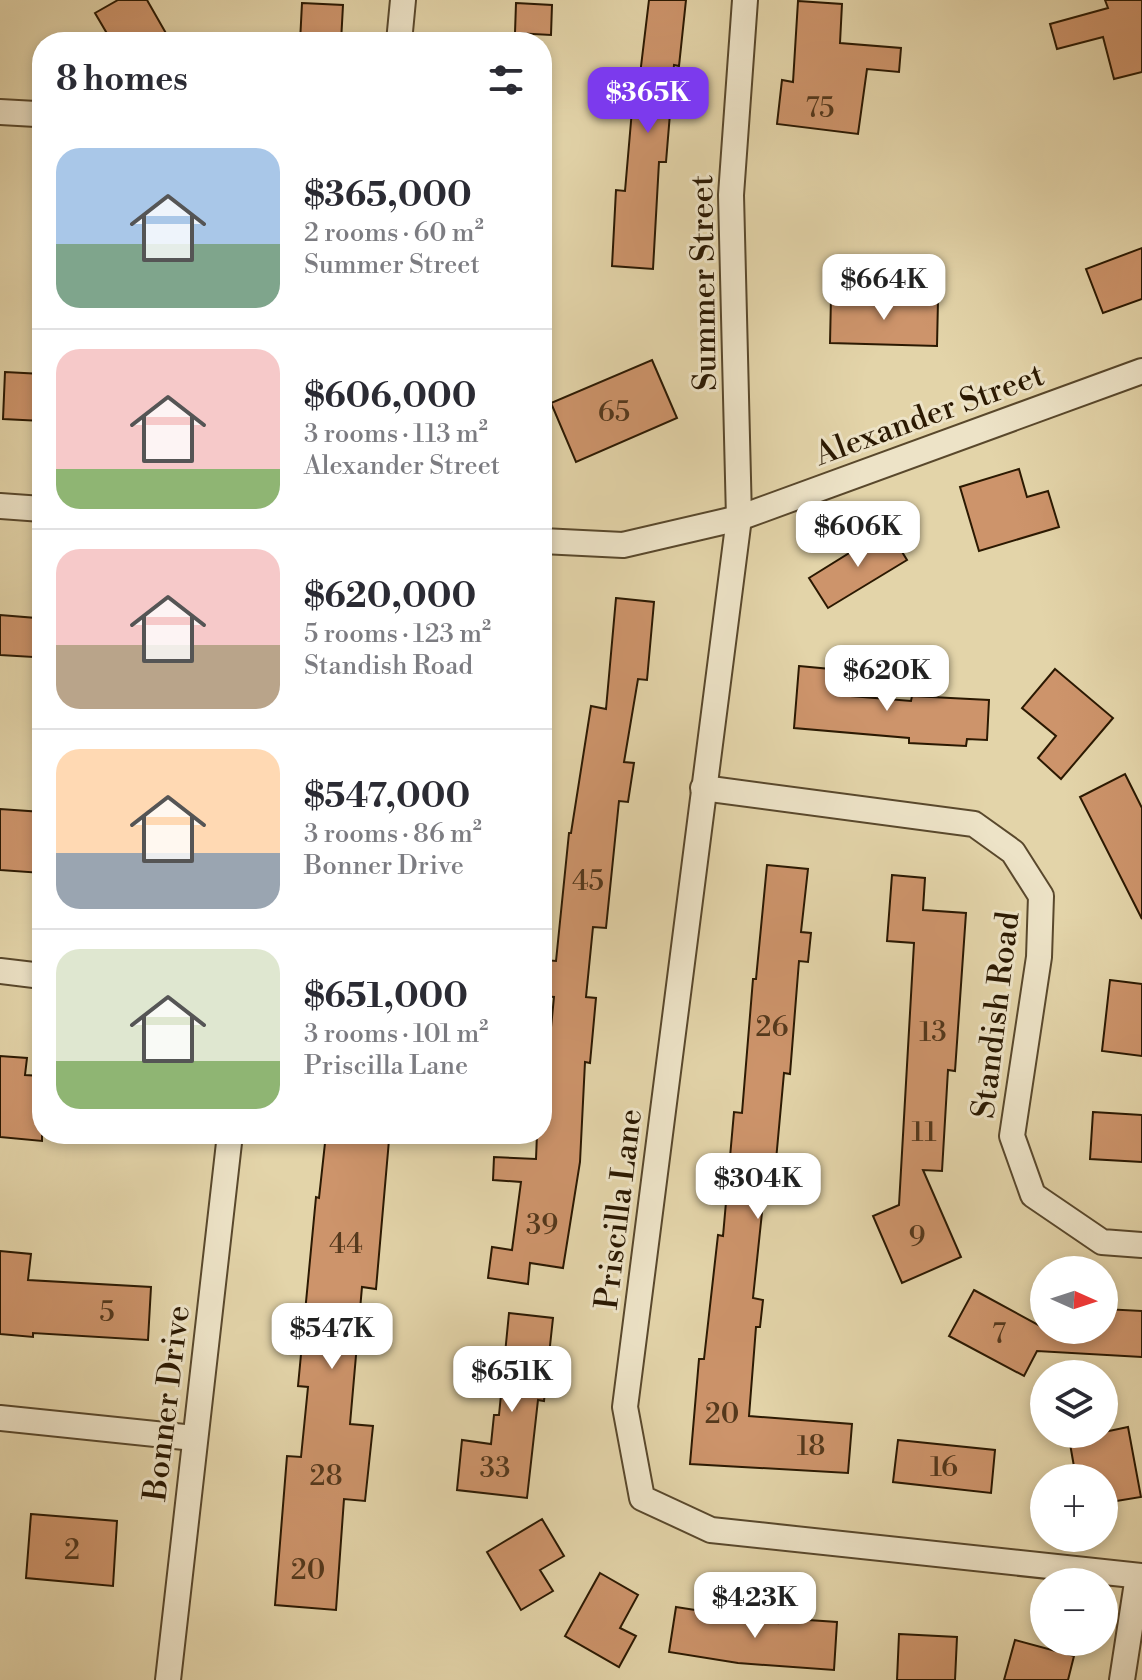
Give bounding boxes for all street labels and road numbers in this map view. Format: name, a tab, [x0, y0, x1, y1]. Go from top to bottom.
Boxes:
street label: Summer Street	[682, 175, 726, 391]
street label: Alexander Street	[808, 355, 1050, 475]
street label: Standish Road	[963, 909, 1029, 1121]
street label: Priscilla Lane	[587, 1106, 651, 1312]
street label: Bonner Drive	[135, 1303, 199, 1504]

